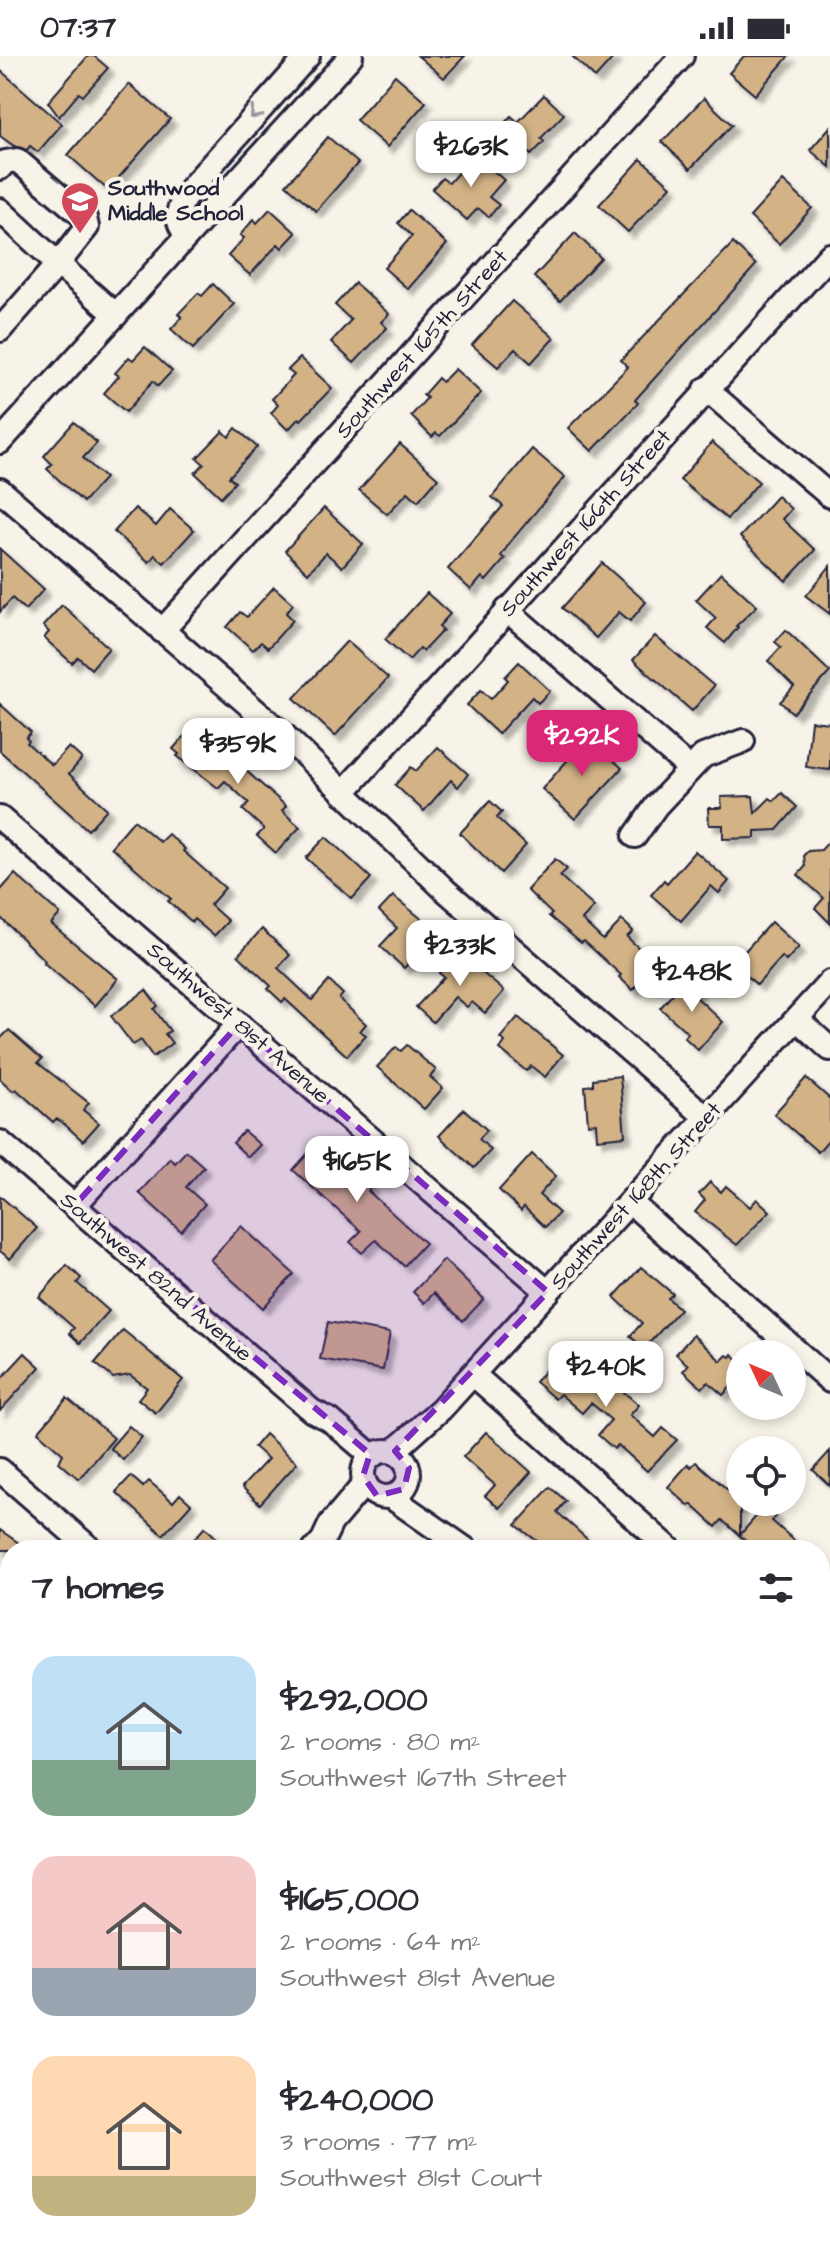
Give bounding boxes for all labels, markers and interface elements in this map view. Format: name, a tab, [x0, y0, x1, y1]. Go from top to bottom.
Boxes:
text: 07:37	[40, 7, 116, 49]
one-way arrow	[251, 104, 265, 119]
pin: $263K	[415, 121, 527, 189]
text: $263K	[434, 129, 508, 165]
place label: Southwood Middle School	[107, 173, 244, 229]
school or university icon: Southwood Middle School	[59, 180, 101, 235]
street label: Southwest 165th Street	[329, 243, 515, 445]
street label: Southwest 166th Street	[493, 422, 679, 624]
pin: $292K	[526, 710, 638, 778]
pin: $359K	[182, 718, 294, 786]
text: $292K	[545, 718, 619, 754]
text: $359K	[200, 726, 276, 762]
pin: $233K	[404, 920, 516, 988]
text: $233K	[424, 928, 496, 964]
street label: Southwest 81st Avenue	[140, 935, 336, 1111]
pin: $248K	[636, 946, 748, 1014]
text: $248K	[652, 954, 732, 990]
street label: Southwest 168th Street	[543, 1095, 729, 1297]
pin: $165K	[301, 1136, 413, 1204]
text: $165K	[323, 1144, 391, 1180]
street label: Southwest 82nd Avenue	[53, 1185, 259, 1369]
north arrow	[726, 1340, 806, 1420]
map controls	[726, 1340, 806, 1516]
pin: $240K	[550, 1341, 662, 1409]
text: $240K	[566, 1349, 646, 1385]
button: locate	[726, 1436, 806, 1516]
text: 7 homes	[32, 1564, 164, 1612]
icon: filters	[754, 1566, 798, 1610]
text: $292,000	[280, 1676, 428, 1724]
icon: home	[96, 1688, 192, 1784]
text: 2 rooms · 80 m²	[280, 1724, 480, 1760]
text: Southwest 167th Street	[280, 1760, 567, 1796]
text: $165,000	[280, 1876, 419, 1924]
icon: home	[96, 1888, 192, 1984]
text: 2 rooms · 64 m²	[280, 1924, 481, 1960]
text: Southwest 81st Avenue	[280, 1960, 556, 1996]
text: $240,000	[280, 2076, 433, 2124]
icon: home	[96, 2088, 192, 2184]
text: 3 rooms · 77 m²	[280, 2124, 477, 2160]
text: Southwest 81st Court	[280, 2160, 542, 2196]

